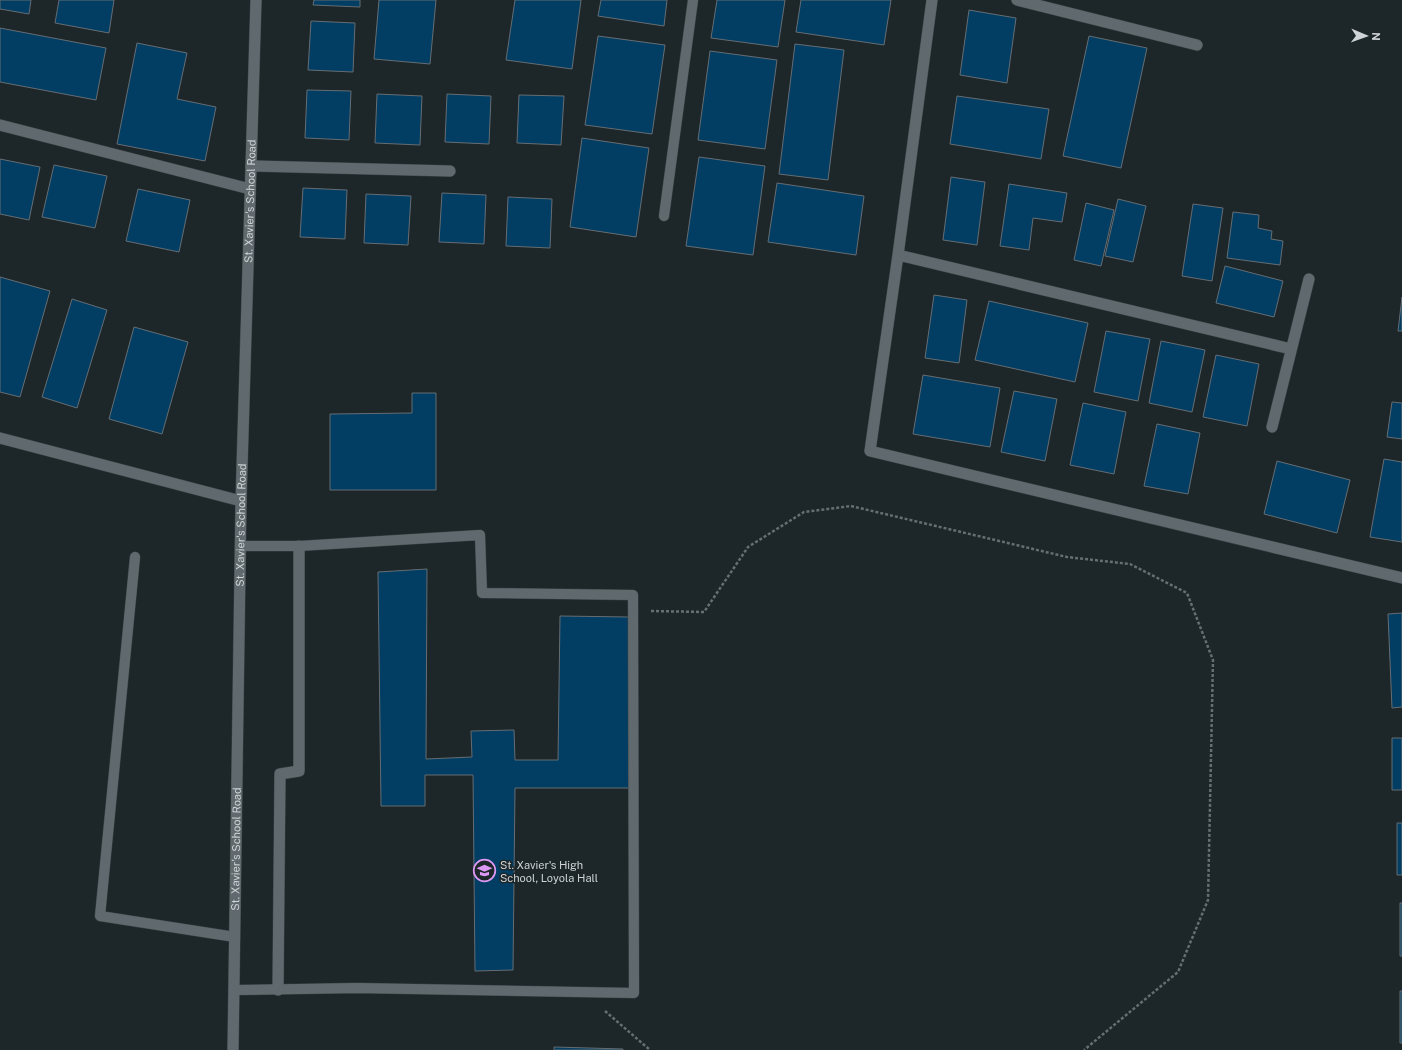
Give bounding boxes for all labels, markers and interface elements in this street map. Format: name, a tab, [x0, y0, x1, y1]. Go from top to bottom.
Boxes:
north arrow	[1346, 16, 1386, 56]
text: N	[1370, 32, 1382, 41]
street label: St. Xavier's School Road	[242, 139, 258, 263]
street label: St. Xavier's School Road	[234, 463, 248, 587]
street label: St. Xavier's School Road	[229, 787, 243, 911]
school or university icon: St. Xavier's High School, Loyola Hall	[471, 858, 497, 884]
place label: St. Xavier's High School, Loyola Hall	[500, 859, 598, 884]

